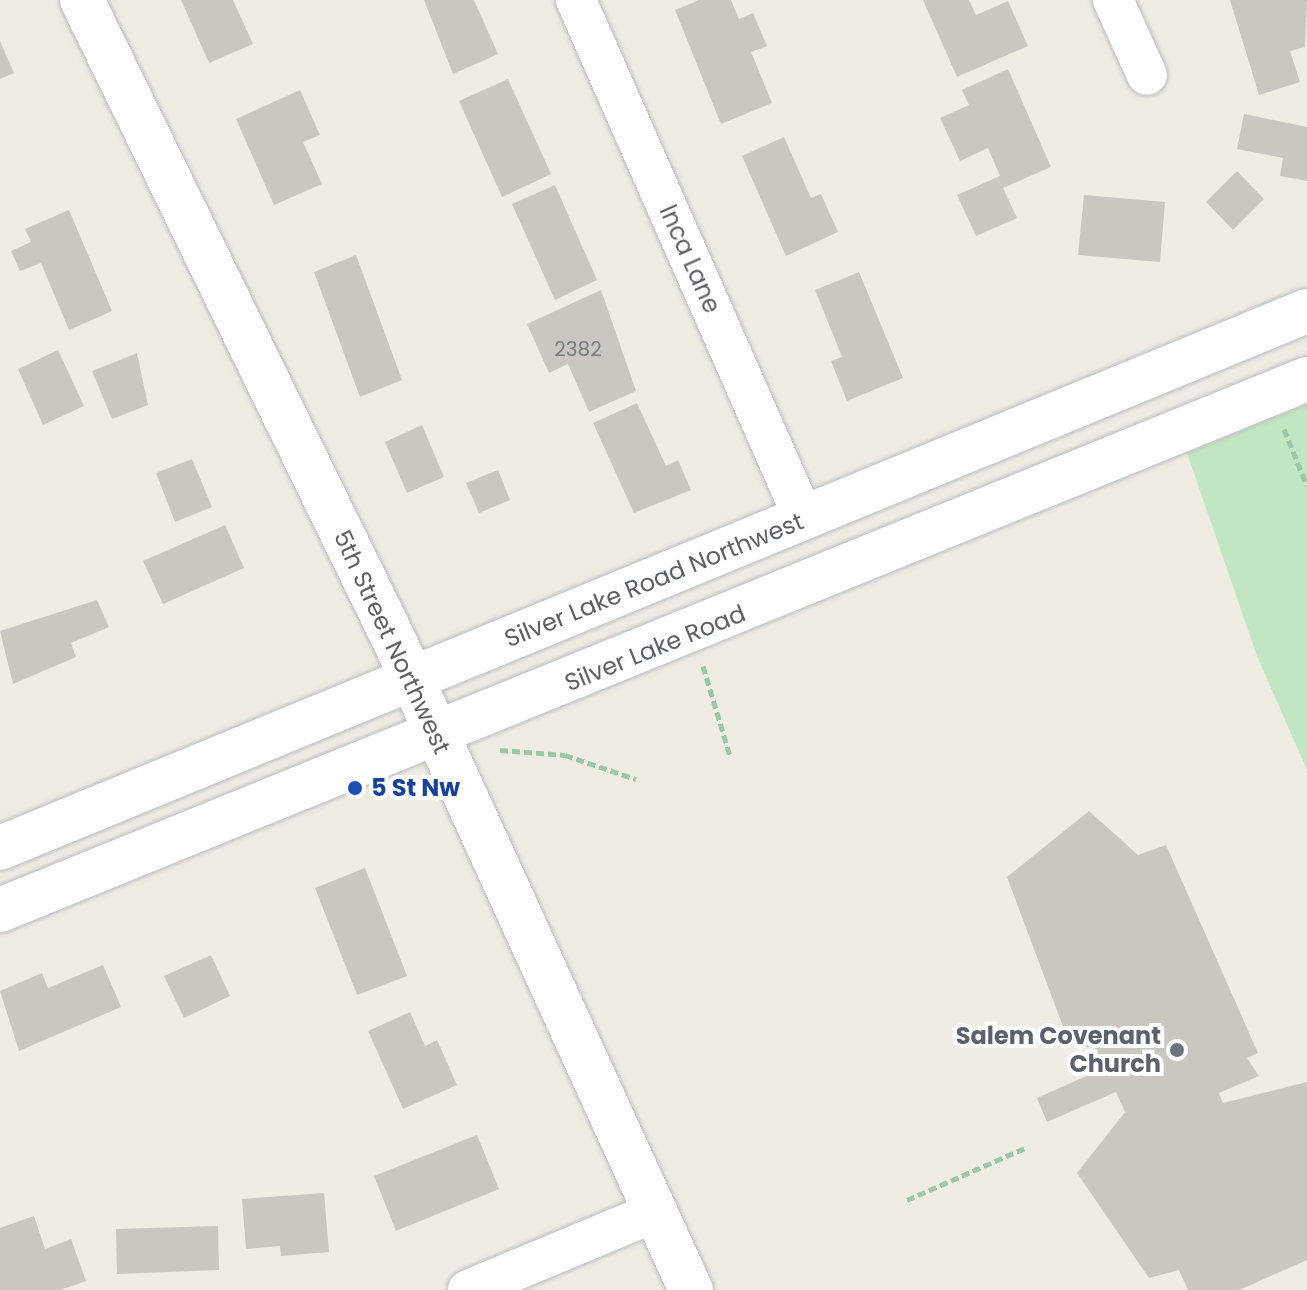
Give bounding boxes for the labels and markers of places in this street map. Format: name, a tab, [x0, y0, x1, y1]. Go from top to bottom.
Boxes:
place label: 5 St Nw	[371, 774, 460, 802]
marker: 5 St Nw	[346, 779, 364, 797]
place label: Salem Covenant Church	[956, 1022, 1161, 1078]
marker: Salem Covenant Church	[1168, 1041, 1186, 1059]

